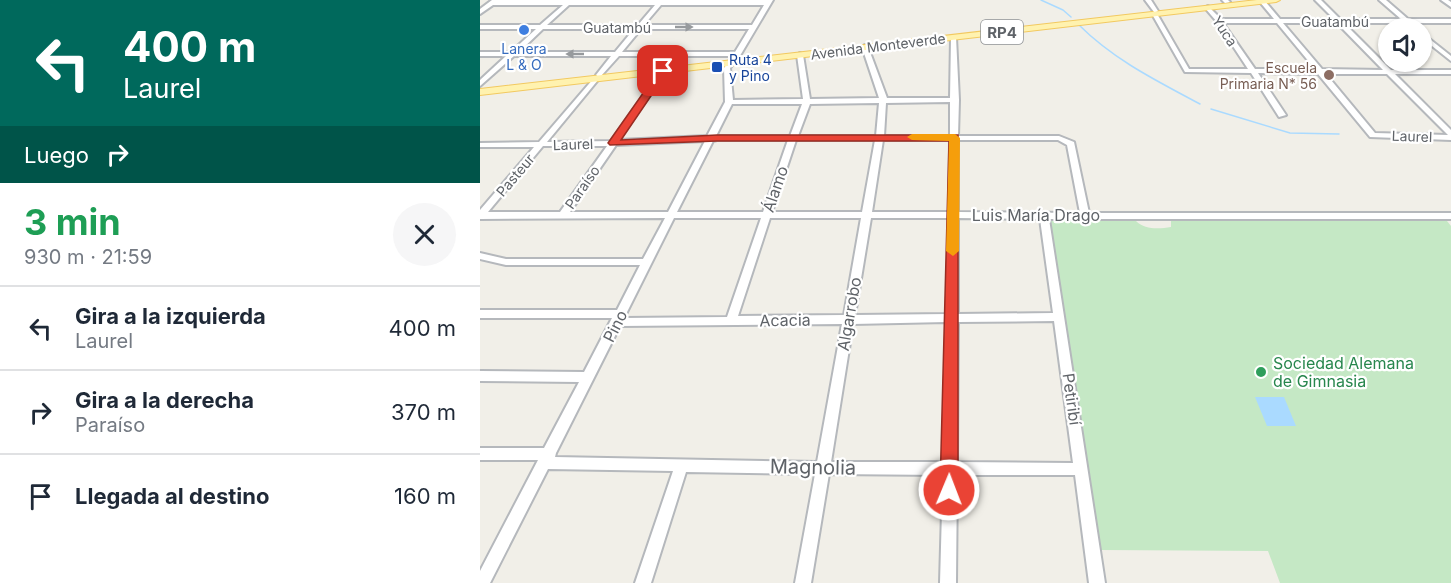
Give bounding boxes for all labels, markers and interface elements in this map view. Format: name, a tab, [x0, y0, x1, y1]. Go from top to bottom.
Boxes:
street label: Yuca	[1209, 12, 1241, 50]
street label: Guatambú	[1301, 13, 1369, 30]
map controls	[1378, 18, 1432, 72]
button: sound	[1378, 18, 1432, 72]
street label: Guatambú	[583, 19, 651, 36]
road number: RP4	[981, 20, 1023, 44]
text: 400 m	[123, 21, 256, 72]
one-way arrow	[675, 22, 694, 32]
marker: Lanera L & O	[517, 23, 531, 37]
icon: left	[24, 24, 102, 102]
street label: Avenida Monteverde	[810, 29, 946, 63]
place label: Lanera L & O	[501, 40, 547, 73]
pin	[637, 45, 688, 96]
one-way arrow	[565, 49, 584, 59]
place label: Ruta 4 y Pino	[729, 51, 772, 84]
icon: arrive	[646, 54, 679, 87]
place label: Escuela Primaria N* 56	[1220, 59, 1317, 92]
marker: Ruta 4 y Pino	[710, 60, 724, 74]
marker: Escuela Primaria N* 56	[1322, 68, 1336, 82]
text: Laurel	[123, 72, 201, 105]
street label: Laurel	[1391, 127, 1433, 145]
street label: Laurel	[552, 135, 594, 153]
icon: right	[101, 138, 134, 171]
text: Luego	[24, 142, 89, 168]
street label: Pasteur	[492, 150, 538, 200]
street label: Paraíso	[561, 162, 603, 212]
street label: Álamo	[758, 163, 792, 215]
text: 3 min	[24, 200, 121, 244]
button: close	[393, 203, 456, 266]
street label: Luis María Drago	[972, 205, 1100, 225]
text: 930 m · 21:59	[24, 245, 152, 269]
street label: Algarrobo	[833, 275, 865, 353]
text: Gira a la izquierda	[75, 303, 266, 329]
street label: Pino	[599, 307, 631, 345]
street label: Acacia	[759, 310, 811, 330]
icon: left	[24, 312, 57, 345]
text: 400 m	[389, 315, 456, 341]
text: Laurel	[75, 329, 133, 353]
place label: Sociedad Alemana de Gimnasia	[1273, 353, 1414, 391]
marker: Sociedad Alemana de Gimnasia	[1254, 365, 1268, 379]
street label: Petiribí	[1058, 372, 1086, 426]
text: Gira a la derecha	[75, 387, 254, 413]
icon: right	[24, 396, 57, 429]
text: 370 m	[391, 399, 456, 425]
text: Paraíso	[75, 413, 145, 437]
street label: Magnolia	[770, 454, 856, 480]
position arrow	[917, 458, 981, 522]
icon: arrive	[24, 480, 57, 513]
text: Llegada al destino	[75, 483, 269, 509]
text: 160 m	[394, 483, 456, 509]

